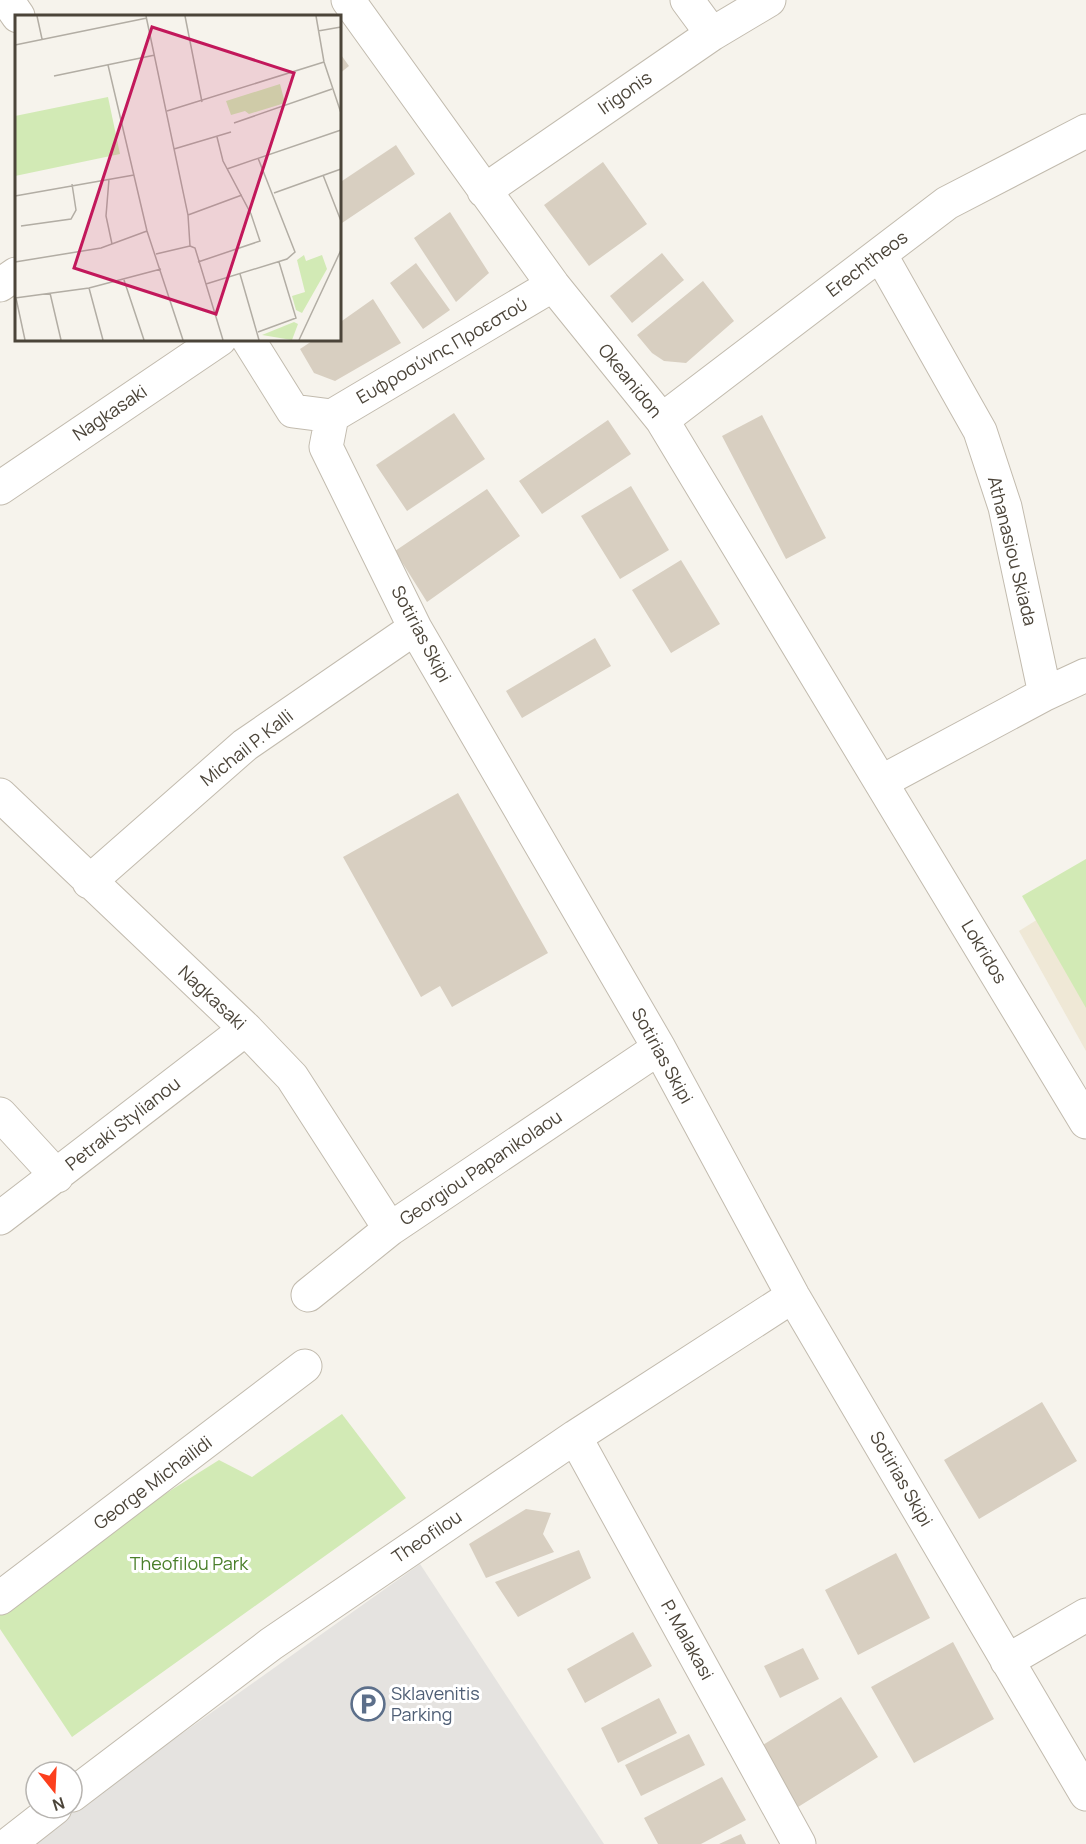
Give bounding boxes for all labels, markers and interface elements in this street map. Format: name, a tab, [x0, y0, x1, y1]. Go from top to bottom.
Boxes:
inset map	[15, 15, 340, 340]
street label: Irigonis	[593, 65, 656, 119]
street label: Erechtheos	[821, 225, 912, 302]
street label: Ευφροσύνης Προεστού	[352, 291, 531, 409]
street label: Okeanidon	[593, 338, 668, 423]
street label: Nagkasaki	[68, 379, 151, 446]
street label: Athanasiou Skiada	[983, 474, 1043, 628]
street label: Sotirias Skipi	[386, 581, 457, 686]
street label: Michail P. Kalli	[195, 703, 298, 791]
street label: Lokridos	[957, 915, 1013, 988]
street label: Nagkasaki	[174, 960, 252, 1035]
street label: Sotirias Skipi	[627, 1003, 699, 1108]
street label: Petraki Stylianou	[60, 1071, 185, 1176]
street label: Georgiou Papanikolaou	[395, 1104, 566, 1230]
street label: Sotirias Skipi	[865, 1427, 939, 1530]
street label: George Michailidi	[88, 1430, 216, 1535]
street label: Theofilou	[387, 1504, 466, 1568]
park label: Theofilou Park	[130, 1551, 249, 1575]
street label: P. Malakasi	[656, 1595, 720, 1684]
place label: Sklavenitis Parking	[391, 1681, 480, 1726]
parking icon: Sklavenitis Parking	[350, 1686, 386, 1722]
north arrow	[24, 1760, 84, 1820]
text: N	[50, 1792, 68, 1817]

